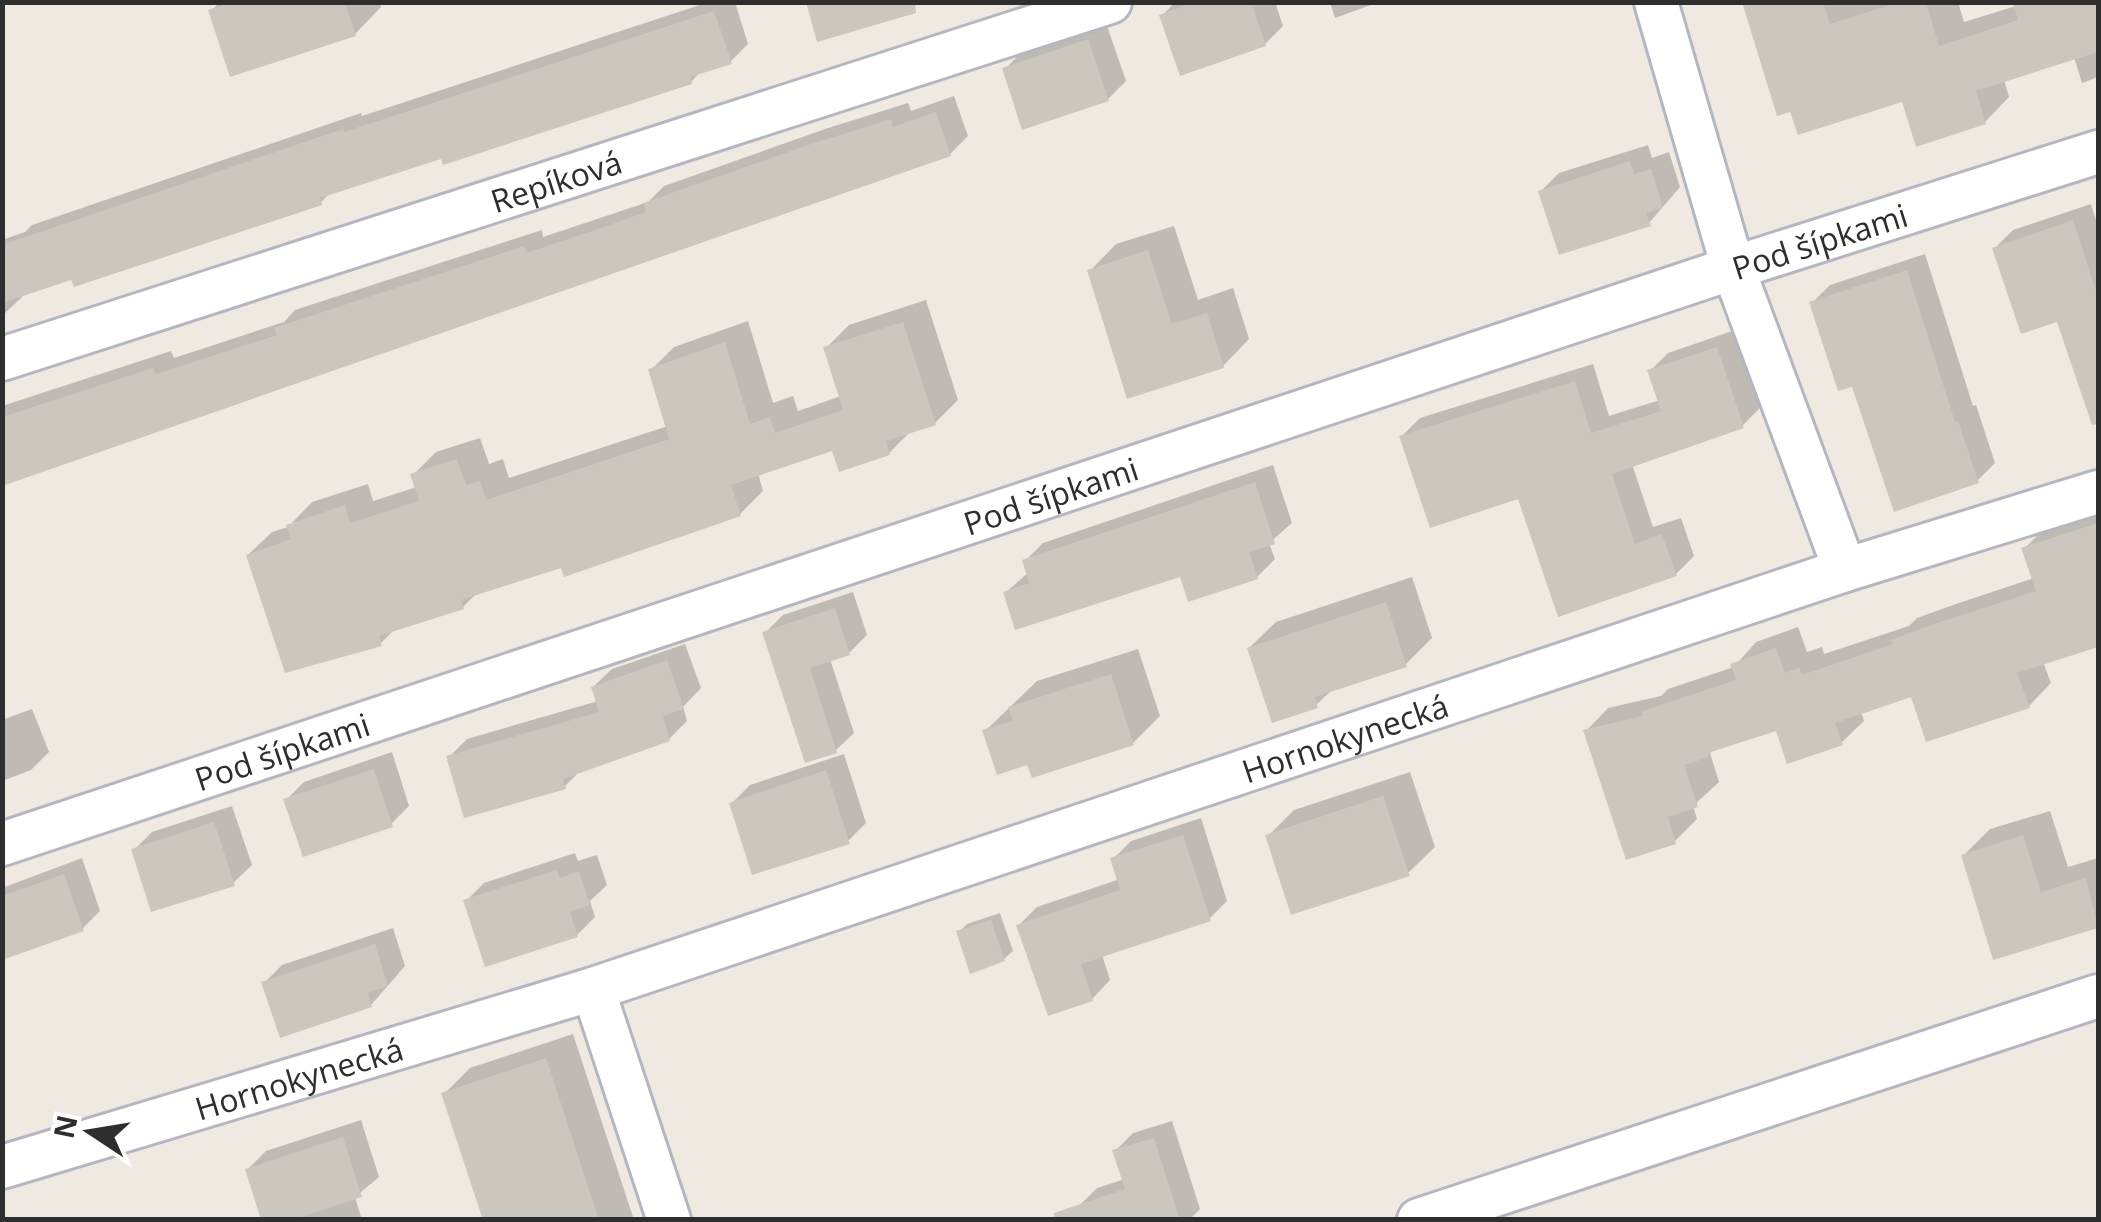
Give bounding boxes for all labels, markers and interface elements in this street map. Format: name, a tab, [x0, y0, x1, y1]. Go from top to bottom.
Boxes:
street label: Repíková	[485, 139, 627, 222]
street label: Pod šípkami	[1726, 193, 1912, 289]
street label: Pod šípkami	[958, 446, 1143, 544]
street label: Hornokynecká	[1236, 683, 1454, 792]
street label: Pod šípkami	[189, 702, 375, 800]
street label: Hornokynecká	[190, 1026, 408, 1129]
north arrow	[40, 1082, 140, 1182]
text: N	[44, 1112, 86, 1142]

